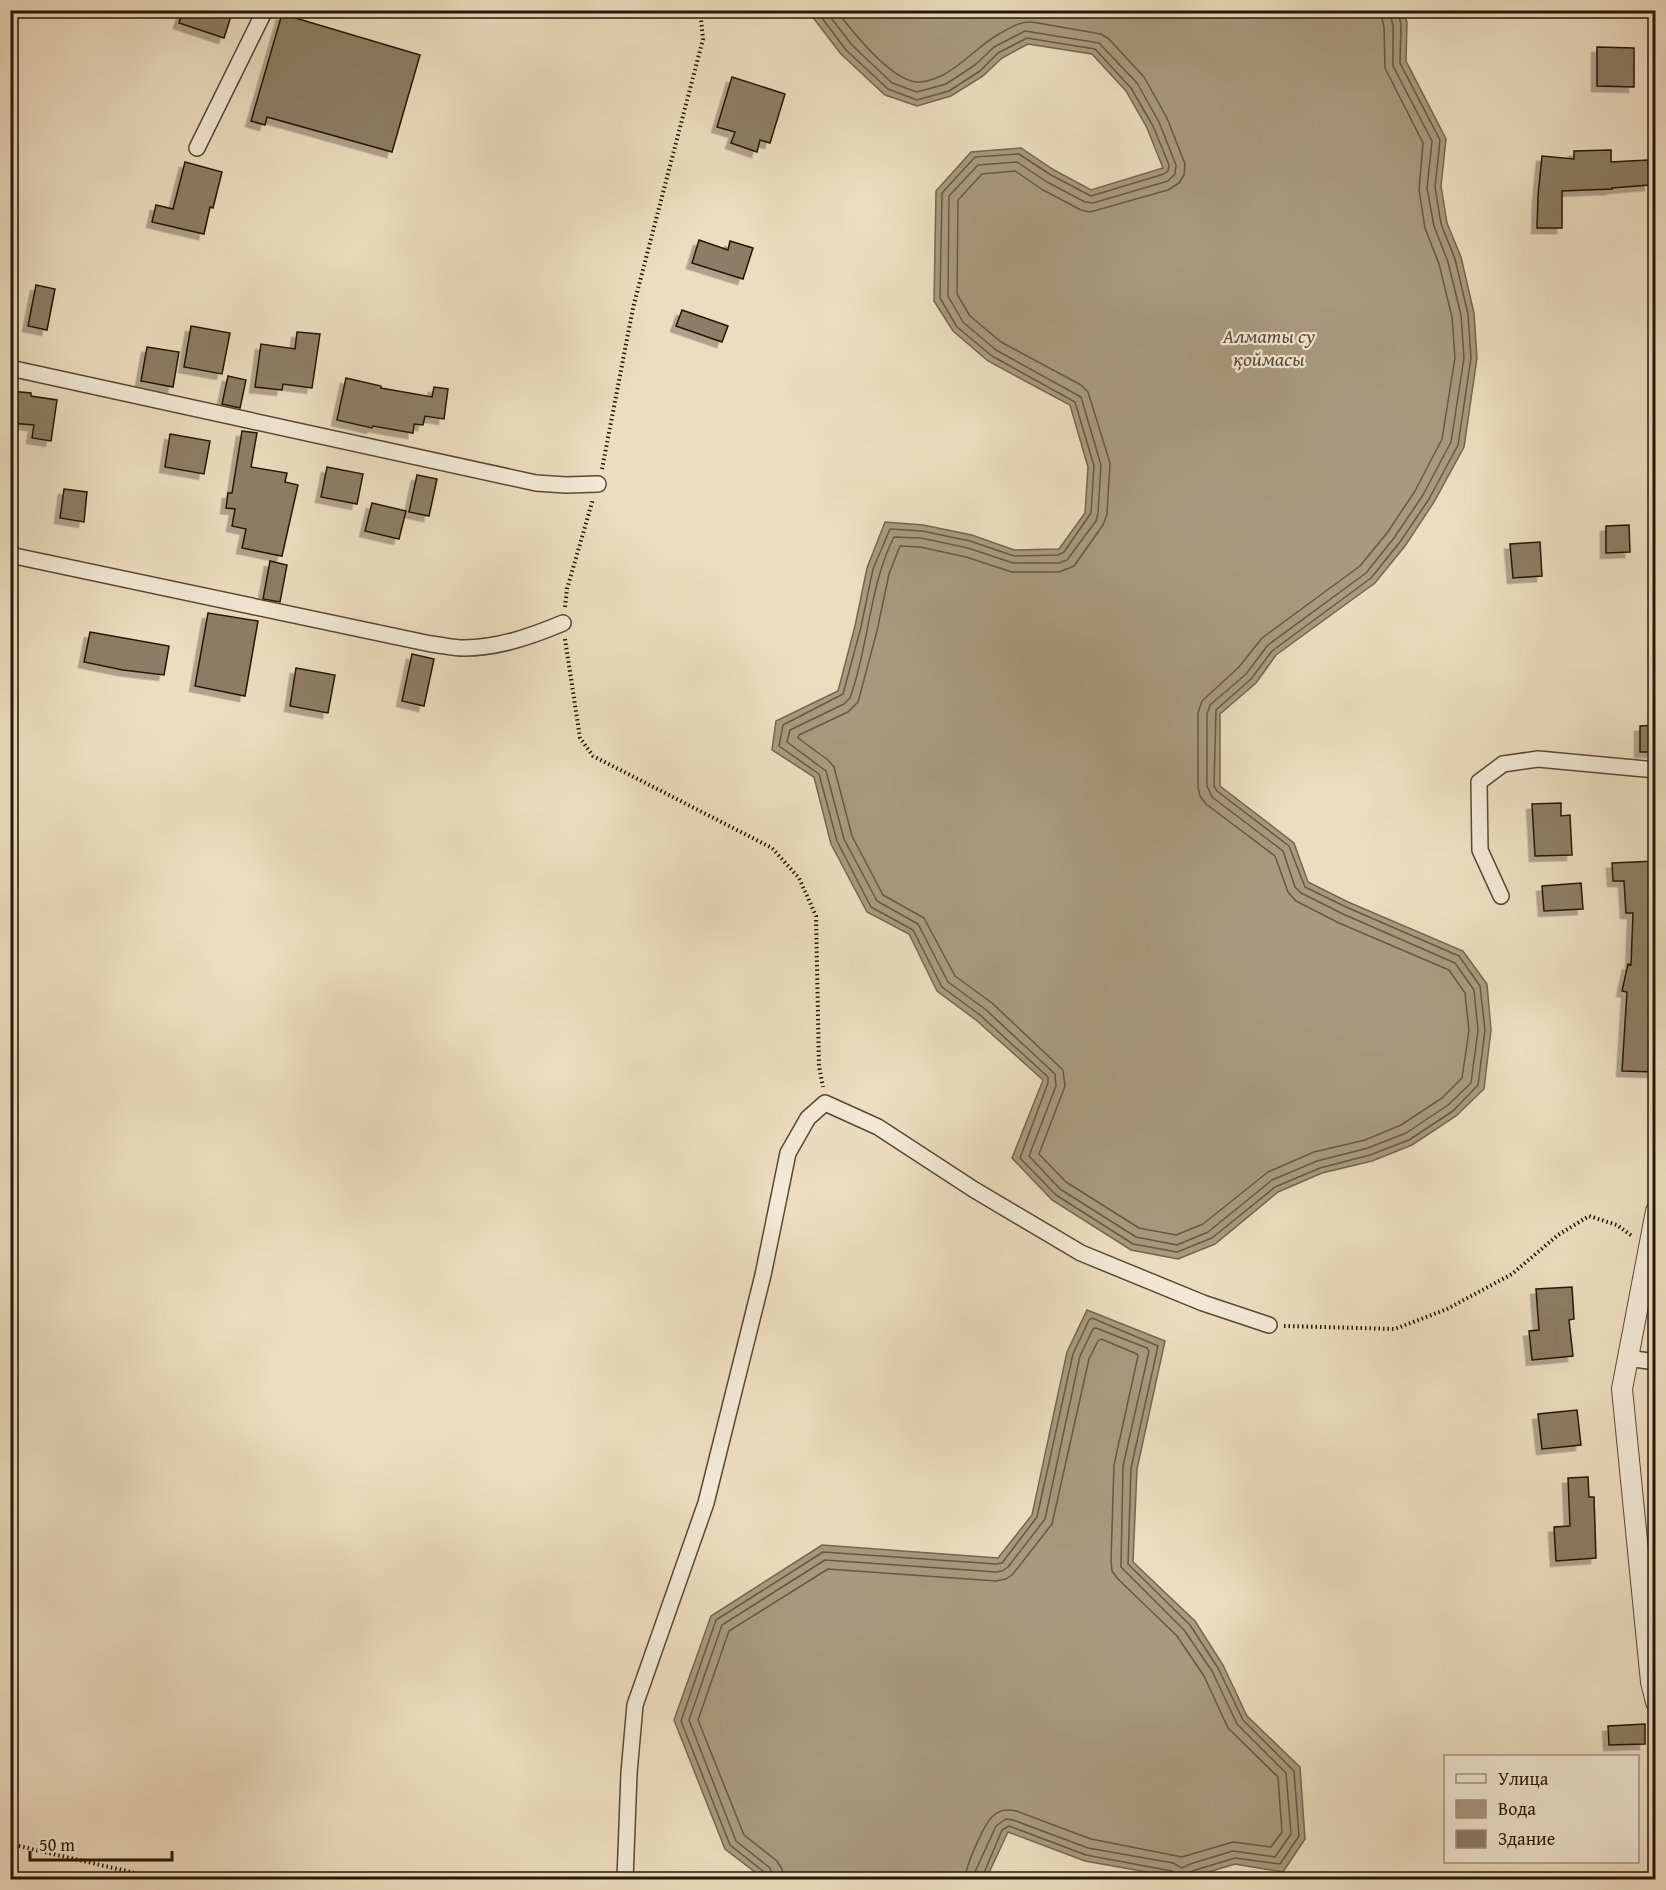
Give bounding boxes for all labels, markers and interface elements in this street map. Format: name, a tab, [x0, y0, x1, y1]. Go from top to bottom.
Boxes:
water label: Алматы су қоймасы	[1222, 321, 1315, 373]
legend	[1444, 1755, 1639, 1863]
text: Улица	[1498, 1765, 1549, 1792]
text: Вода	[1498, 1795, 1536, 1822]
scale bar	[30, 1824, 172, 1862]
text: Здание	[1498, 1825, 1555, 1852]
text: 50 m	[39, 1831, 75, 1858]

